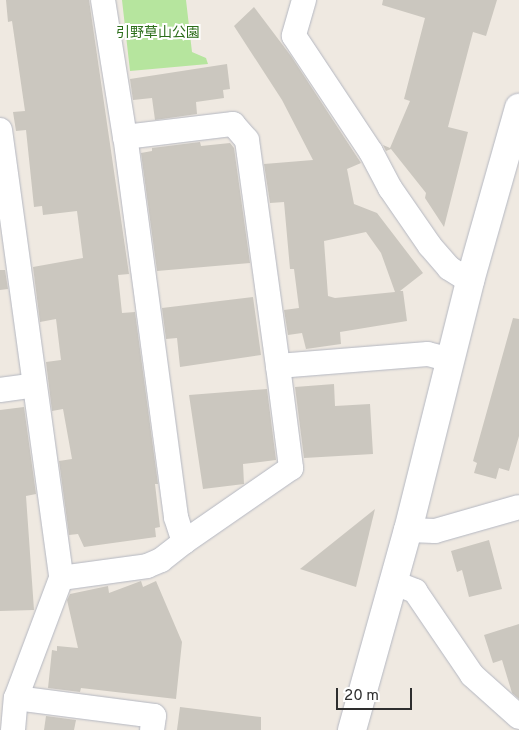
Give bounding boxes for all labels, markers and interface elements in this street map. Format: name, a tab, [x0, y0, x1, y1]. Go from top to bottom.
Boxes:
park label: 引野草山公園	[116, 26, 200, 42]
scale bar	[339, 678, 415, 710]
text: 20 m	[344, 687, 379, 706]

